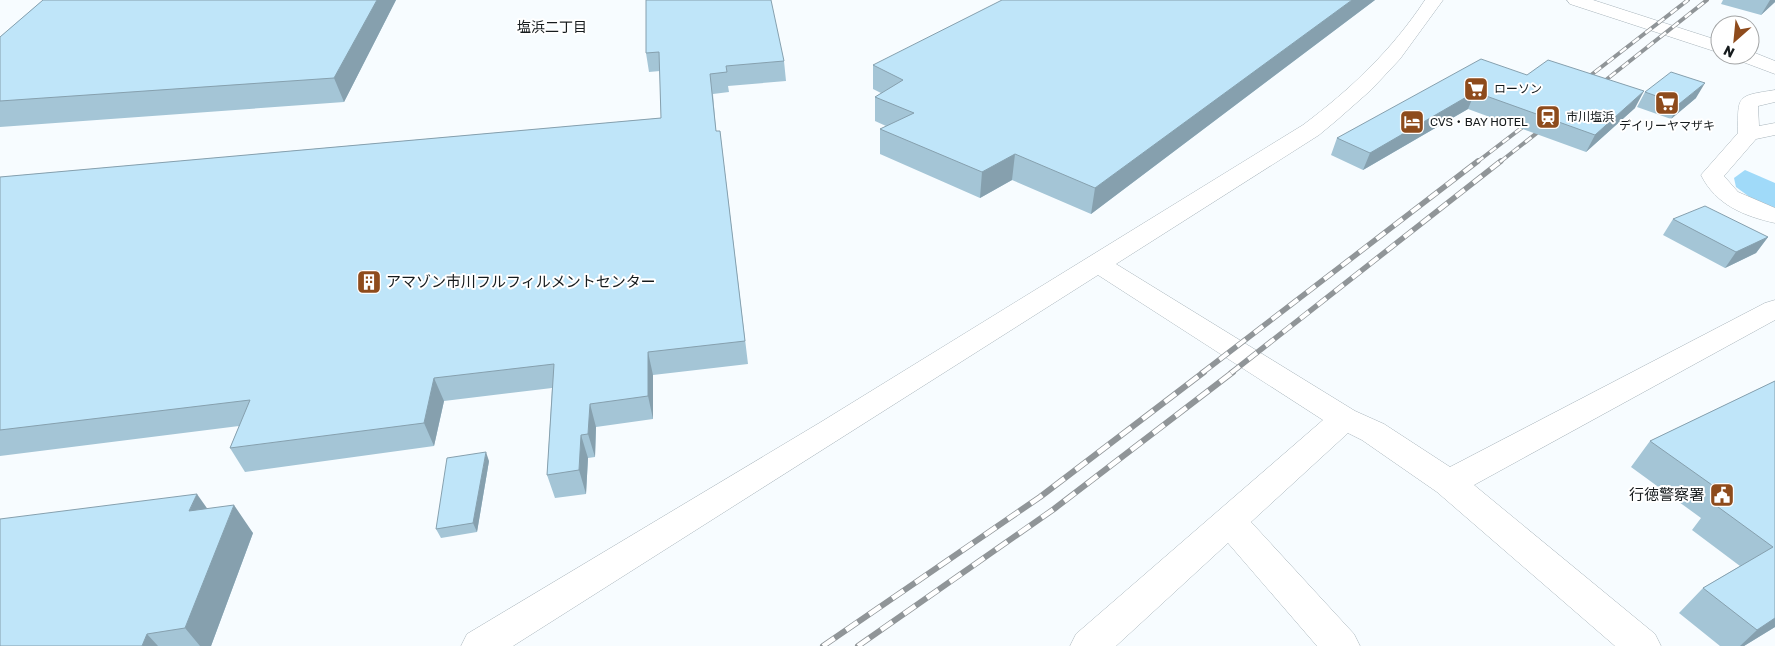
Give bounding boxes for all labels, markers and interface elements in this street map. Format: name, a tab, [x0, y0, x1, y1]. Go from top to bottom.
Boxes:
north arrow	[1710, 15, 1760, 65]
district label: 塩浜二丁目	[517, 19, 587, 36]
text: N	[1721, 41, 1738, 61]
supermarket icon: ローソン	[1463, 76, 1489, 102]
place label: ローソン	[1494, 82, 1542, 96]
supermarket icon: デイリーヤマザキ	[1654, 90, 1680, 116]
station icon: 市川塩浜	[1535, 104, 1561, 130]
hotel icon: CVS・BAY HOTEL	[1399, 109, 1425, 135]
place label: 市川塩浜	[1566, 110, 1614, 124]
place label: CVS・BAY HOTEL	[1430, 115, 1528, 129]
place label: デイリーヤマザキ	[1619, 119, 1715, 133]
building icon: アマゾン市川フルフィルメントセンター	[356, 269, 382, 295]
place label: アマゾン市川フルフィルメントセンター	[386, 273, 656, 291]
public building icon: 行徳警察署	[1709, 482, 1735, 508]
place label: 行徳警察署	[1629, 486, 1704, 504]

